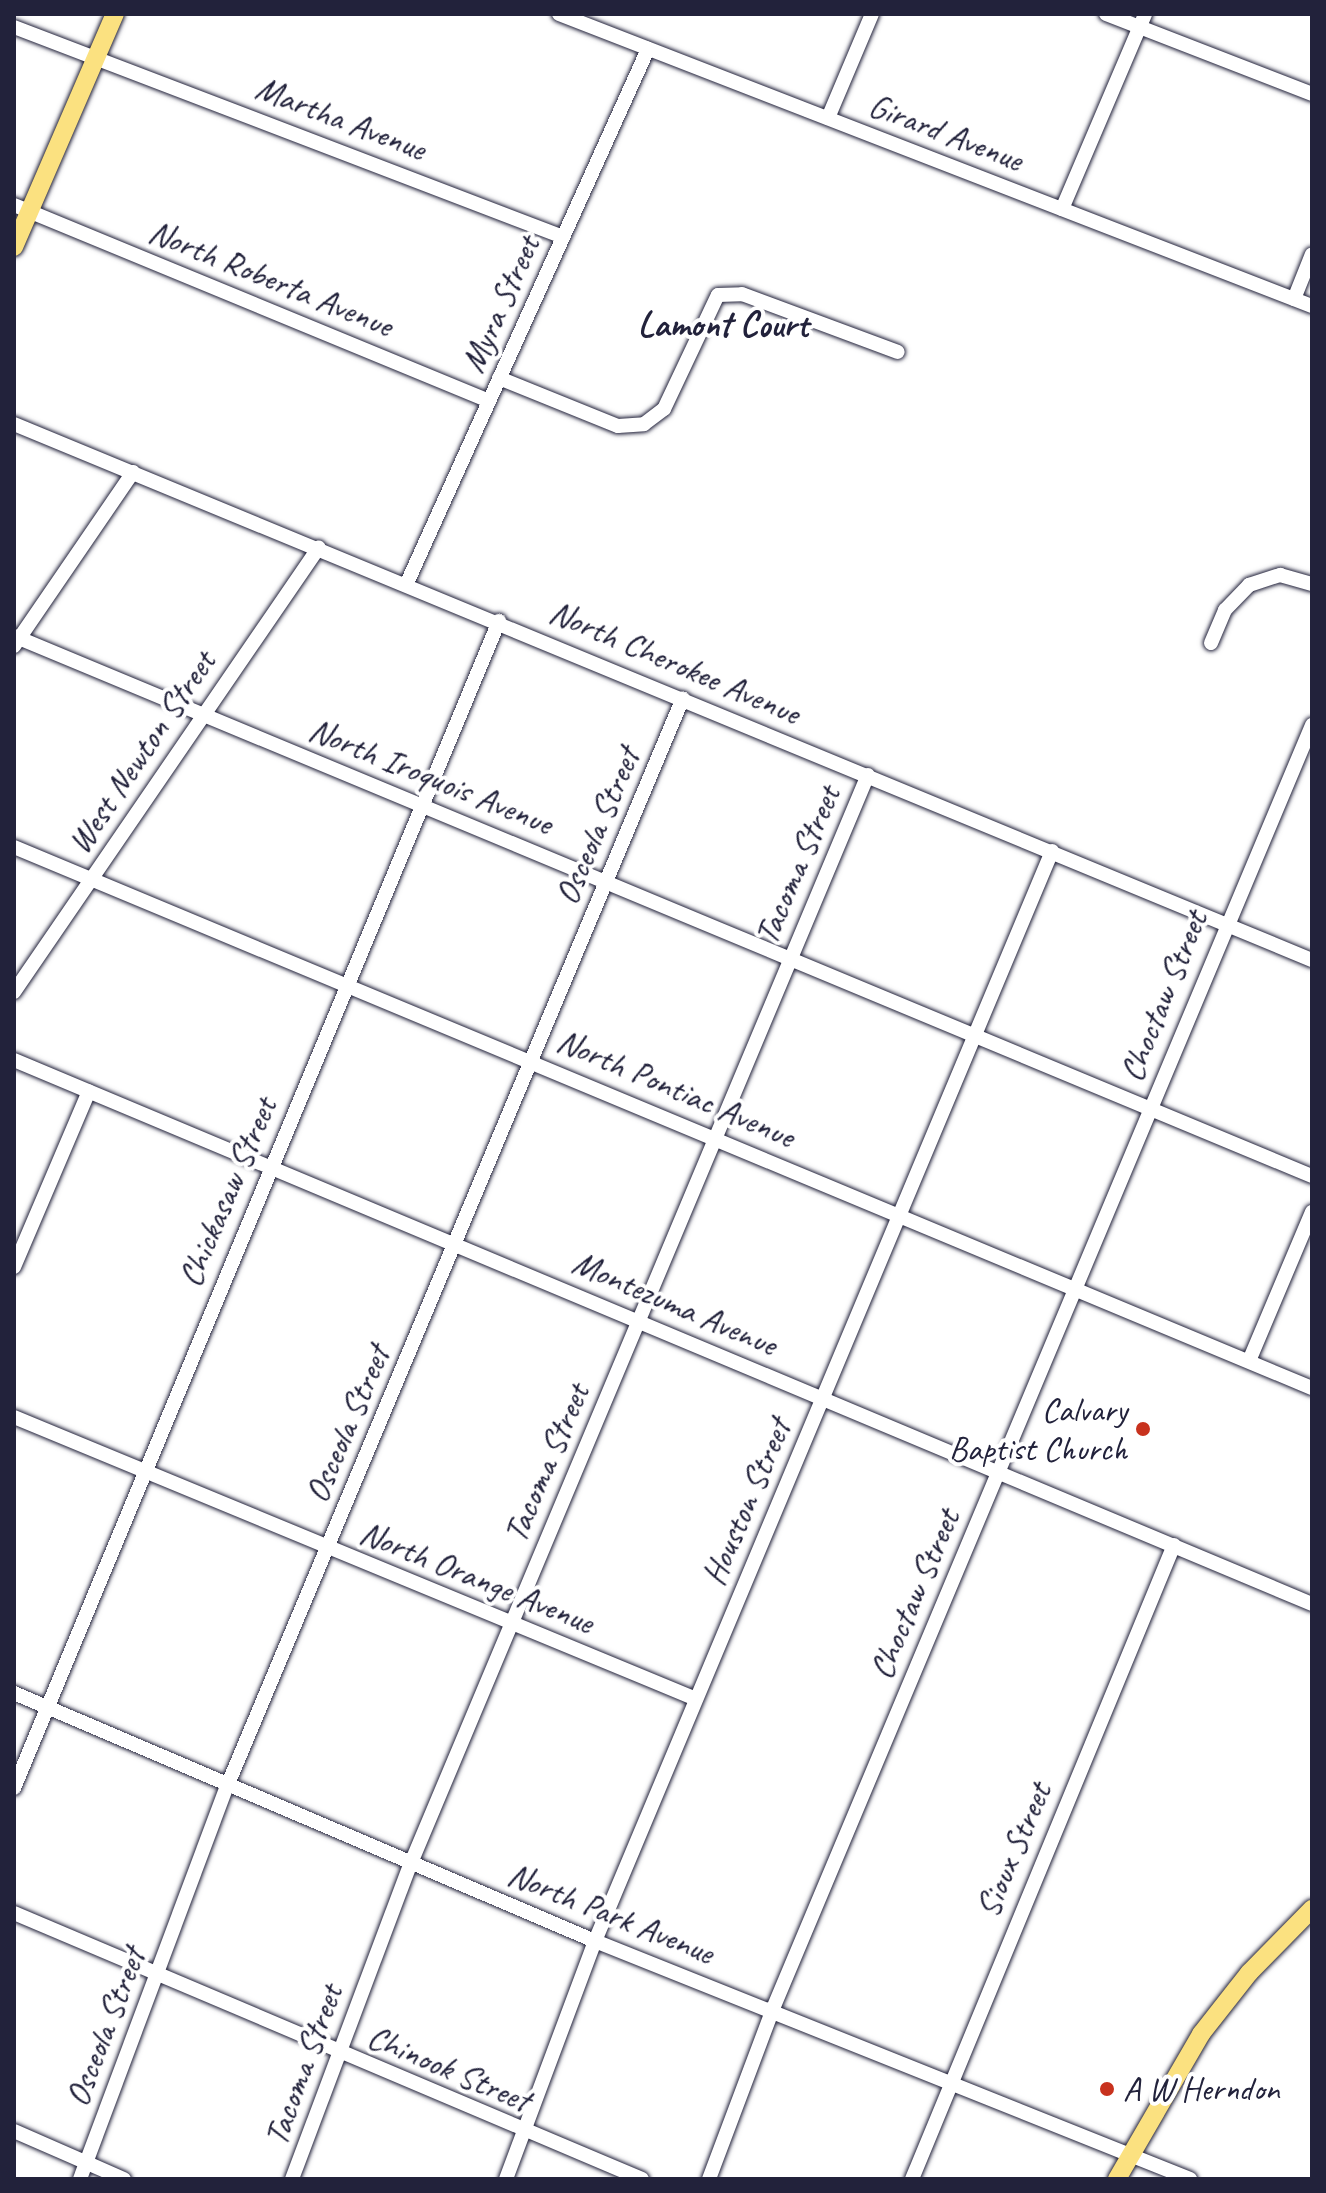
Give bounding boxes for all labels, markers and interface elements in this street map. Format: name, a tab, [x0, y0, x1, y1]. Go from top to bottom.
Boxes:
street label: Martha Avenue	[250, 67, 432, 169]
street label: Girard Avenue	[863, 84, 1029, 180]
street label: North Roberta Avenue	[143, 211, 399, 345]
street label: Myra Street	[452, 229, 548, 379]
district label: Lamont Court	[638, 303, 808, 347]
street label: North Cherokee Avenue	[544, 591, 806, 733]
street label: West Newton Street	[58, 642, 224, 862]
street label: North Iroquois Avenue	[303, 709, 559, 843]
street label: Osceola Street	[546, 742, 648, 910]
street label: Tacoma Street	[745, 779, 849, 951]
street label: Choctaw Street	[1110, 905, 1216, 1087]
street label: North Pontiac Avenue	[552, 1020, 800, 1156]
street label: Chickasaw Street	[169, 1091, 285, 1293]
street label: Montezuma Avenue	[567, 1242, 783, 1364]
street label: Osceola Street	[296, 1340, 398, 1508]
street label: Tacoma Street	[494, 1377, 598, 1549]
place label: Calvary Baptist Church	[948, 1389, 1127, 1468]
street label: Houston Street	[693, 1413, 799, 1591]
marker: Calvary Baptist Church	[1134, 1420, 1152, 1438]
street label: Choctaw Street	[860, 1503, 968, 1685]
street label: North Orange Avenue	[354, 1512, 600, 1642]
street label: Sioux Street	[966, 1777, 1060, 1923]
street label: North Park Avenue	[501, 1853, 721, 1973]
street label: Osceola Street	[56, 1942, 154, 2112]
street label: Tacoma Street	[255, 1979, 351, 2151]
street label: Chinook Street	[362, 2016, 536, 2120]
place label: A W Herndon	[1123, 2069, 1279, 2109]
marker: A W Herndon	[1098, 2080, 1116, 2098]

